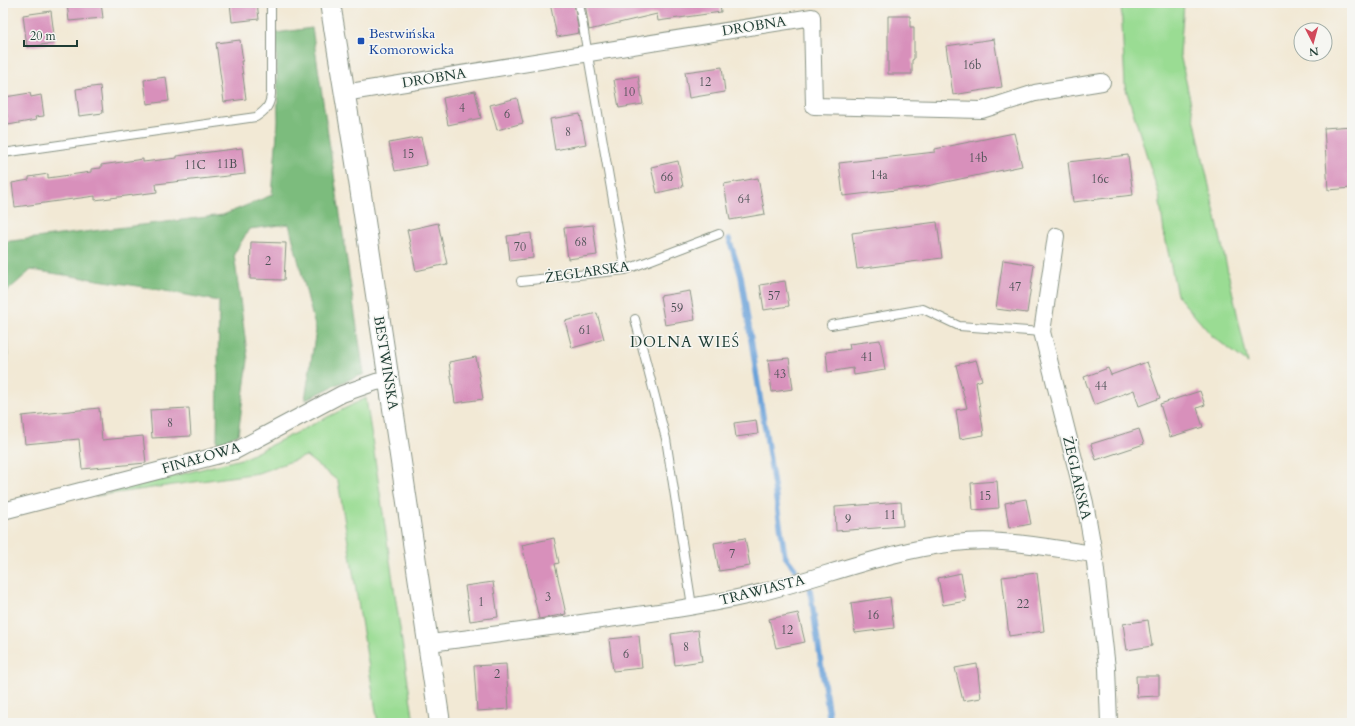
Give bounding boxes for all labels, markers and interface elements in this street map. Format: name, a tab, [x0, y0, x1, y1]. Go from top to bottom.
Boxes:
street label: DROBNA	[721, 12, 787, 40]
scale bar	[24, 22, 77, 48]
north arrow	[1293, 22, 1333, 62]
place label: Bestwińska Komorowicka	[369, 24, 454, 59]
text: 20 m	[30, 28, 57, 44]
marker: Bestwińska Komorowicka	[356, 36, 366, 46]
text: N	[1308, 43, 1320, 59]
house number: 16b	[963, 57, 981, 73]
street label: DROBNA	[401, 64, 467, 92]
house number: 12	[699, 74, 711, 90]
house number: 10	[623, 84, 635, 100]
house number: 4	[459, 100, 465, 116]
house number: 6	[504, 106, 510, 122]
house number: 8	[565, 124, 571, 140]
house number: 15	[402, 146, 414, 162]
house number: 14b	[969, 150, 987, 166]
house number: 11B	[217, 156, 237, 172]
house number: 11C	[184, 157, 206, 173]
house number: 14a	[870, 167, 889, 183]
house number: 66	[661, 169, 673, 185]
house number: 16c	[1091, 171, 1109, 187]
house number: 64	[738, 191, 750, 207]
house number: 68	[575, 234, 587, 250]
house number: 70	[514, 239, 526, 255]
house number: 2	[265, 253, 271, 269]
street label: ŻEGLARSKA	[543, 257, 631, 287]
house number: 47	[1009, 279, 1021, 295]
house number: 57	[768, 288, 780, 304]
house number: 59	[671, 300, 683, 316]
street label: BESTWIŃSKA	[369, 315, 403, 411]
house number: 61	[579, 322, 591, 338]
district label: DOLNA WIEŚ	[630, 332, 740, 352]
house number: 41	[861, 349, 873, 365]
house number: 43	[774, 366, 786, 382]
house number: 44	[1095, 378, 1107, 394]
house number: 8	[167, 415, 173, 431]
street label: ŻEGLARSKA	[1058, 434, 1096, 522]
street label: FINAŁOWA	[160, 438, 242, 478]
house number: 15	[979, 488, 991, 504]
house number: 11	[884, 507, 896, 523]
house number: 9	[845, 511, 851, 527]
house number: 7	[729, 546, 735, 562]
street label: TRAWIASTA	[717, 570, 807, 610]
house number: 3	[545, 589, 551, 605]
house number: 1	[478, 594, 484, 610]
house number: 22	[1017, 596, 1029, 612]
house number: 16	[867, 607, 879, 623]
house number: 12	[781, 622, 793, 638]
house number: 8	[683, 639, 689, 655]
house number: 6	[623, 646, 629, 662]
house number: 2	[494, 666, 500, 682]

